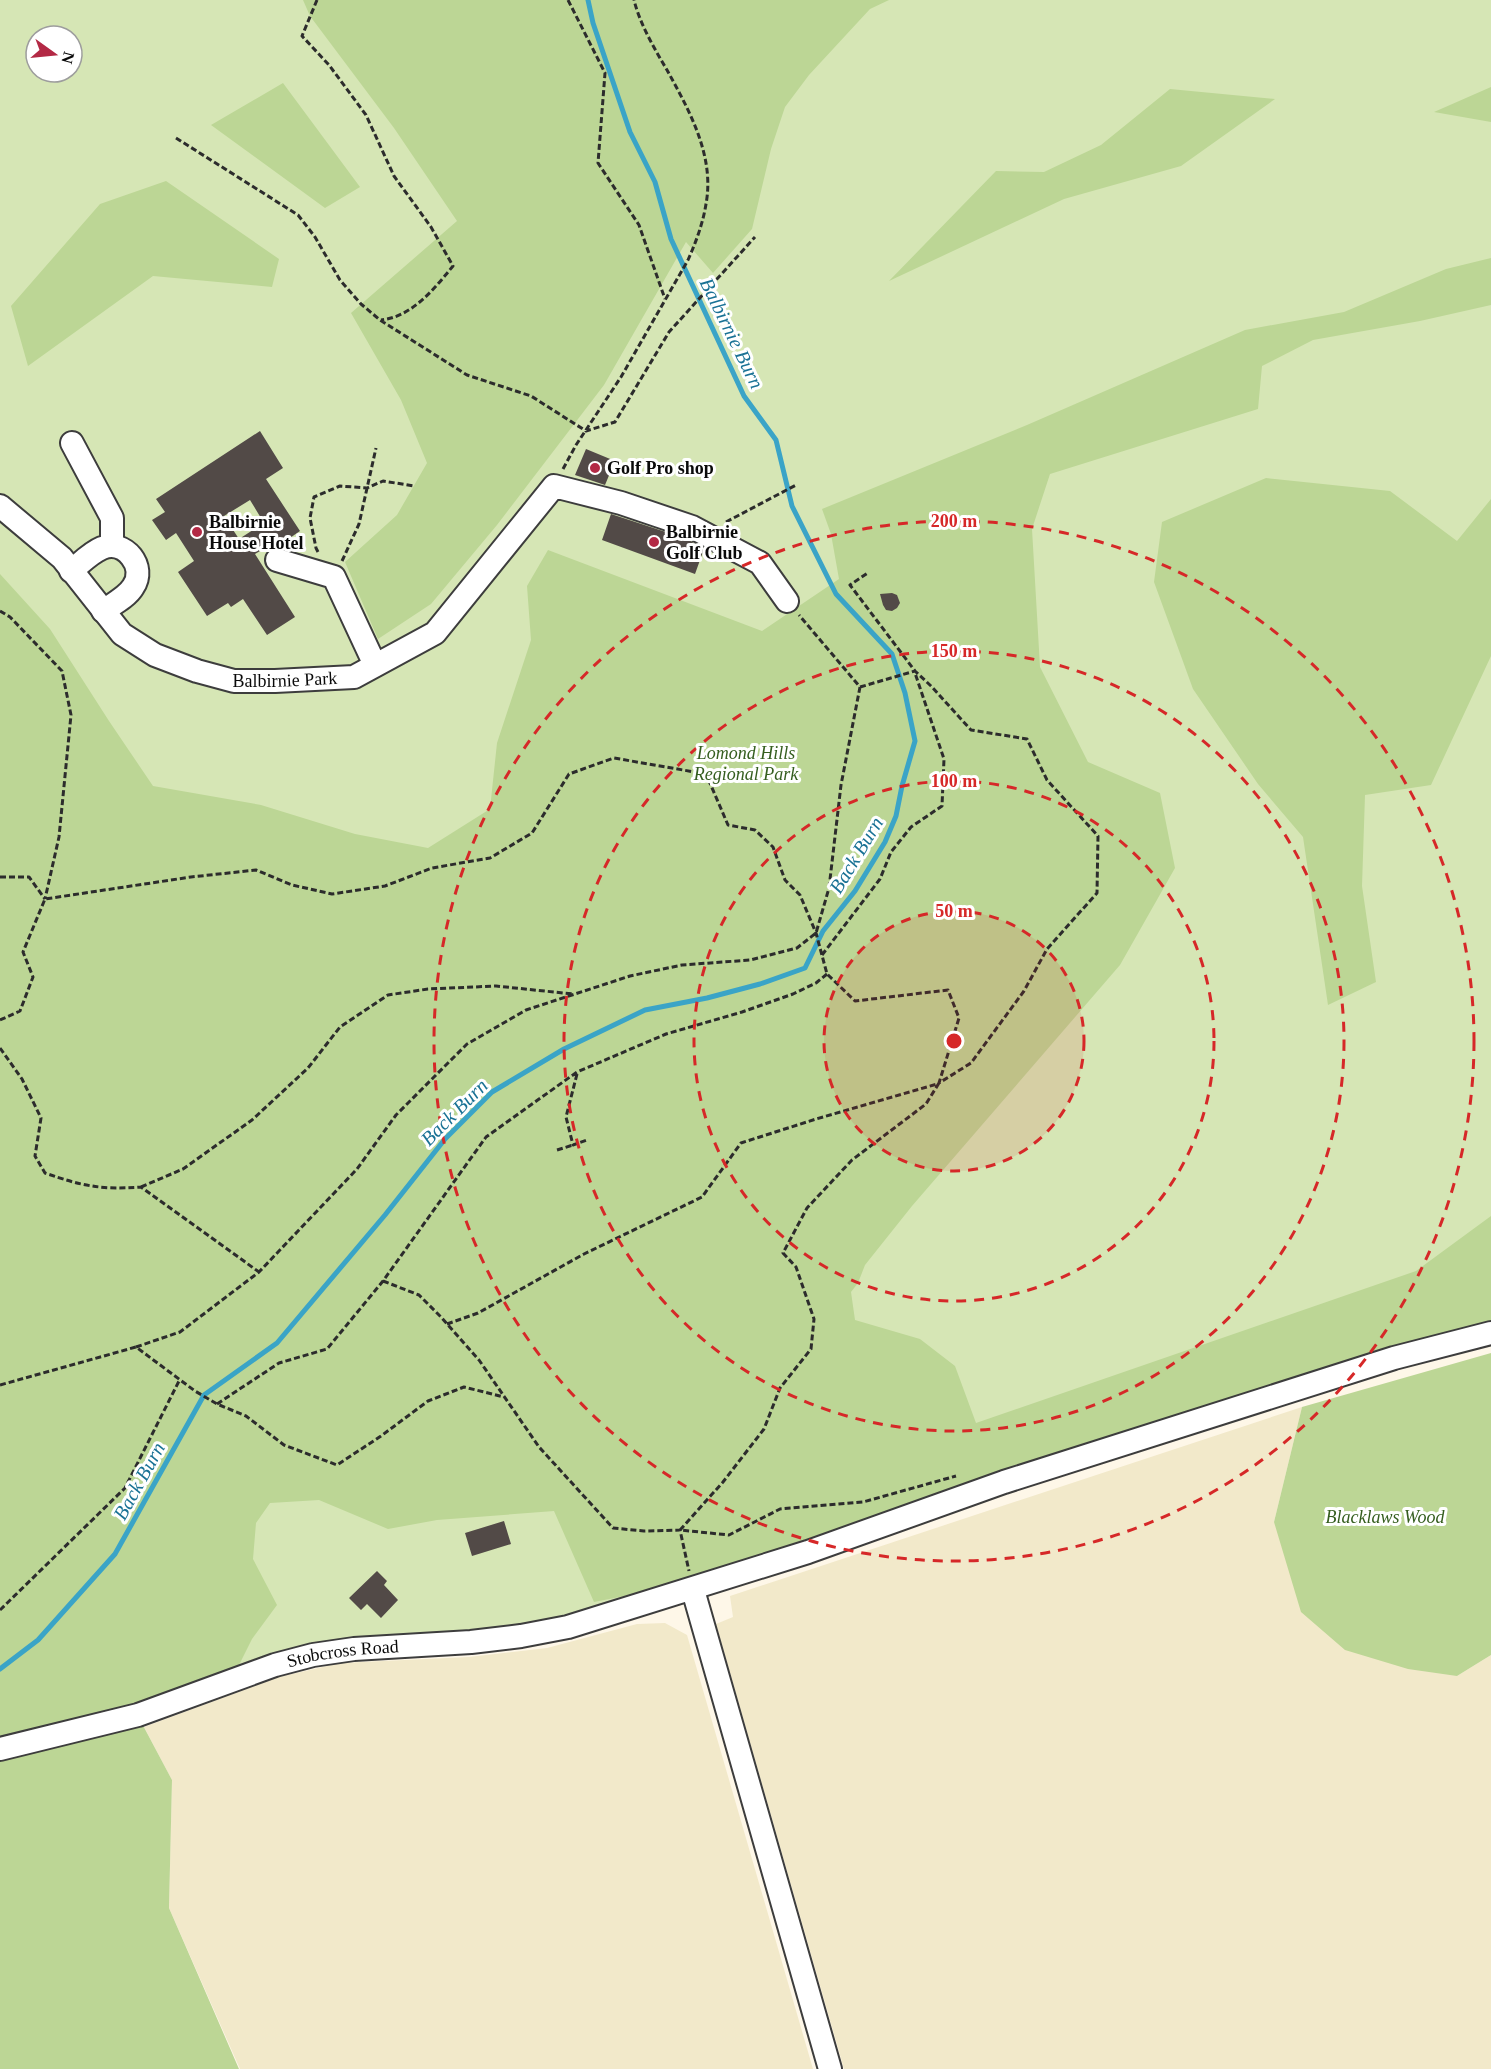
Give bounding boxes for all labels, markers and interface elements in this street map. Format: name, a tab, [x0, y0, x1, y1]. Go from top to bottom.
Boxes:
north arrow	[24, 24, 84, 84]
text: N	[58, 50, 78, 66]
water label: Balbirnie Burn	[696, 274, 768, 392]
place label: Golf Pro shop	[607, 458, 714, 478]
marker: Golf Pro shop	[588, 461, 602, 475]
text: 200 m	[931, 511, 977, 531]
place label: Balbirnie House Hotel	[209, 512, 304, 553]
place label: Balbirnie Golf Club	[666, 522, 743, 563]
marker: Balbirnie House Hotel	[190, 525, 204, 539]
marker: Balbirnie Golf Club	[647, 535, 661, 549]
text: 150 m	[931, 641, 977, 661]
street label: Balbirnie Park	[233, 668, 338, 691]
park label: Lomond Hills Regional Park	[693, 743, 799, 784]
text: 100 m	[931, 771, 977, 791]
water label: Back Burn	[825, 813, 887, 897]
text: 50 m	[935, 901, 973, 921]
centre of rings	[944, 1031, 964, 1051]
water label: Back Burn	[416, 1074, 492, 1150]
water label: Back Burn	[109, 1439, 169, 1523]
park label: Blacklaws Wood	[1326, 1507, 1445, 1527]
street label: Stobcross Road	[285, 1636, 399, 1671]

